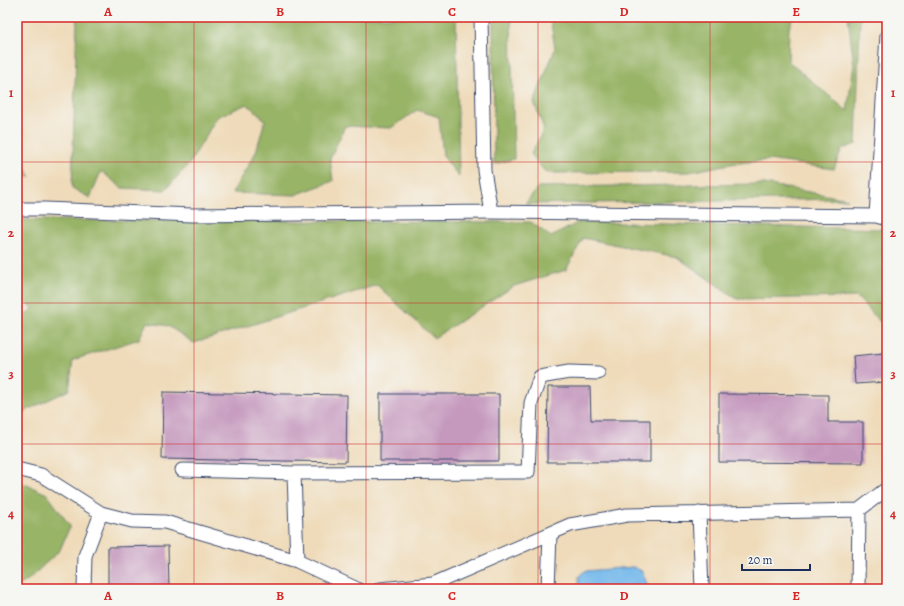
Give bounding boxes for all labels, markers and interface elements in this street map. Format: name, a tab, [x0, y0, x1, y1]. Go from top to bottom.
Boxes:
text: A	[103, 3, 113, 20]
text: B	[276, 3, 284, 20]
text: C	[448, 3, 456, 20]
text: D	[619, 3, 629, 20]
text: E	[792, 3, 800, 20]
text: 1	[9, 84, 14, 101]
text: 1	[891, 84, 896, 101]
text: 2	[8, 224, 15, 241]
text: 2	[890, 224, 897, 241]
text: 3	[8, 365, 14, 382]
text: 3	[890, 365, 896, 382]
text: 4	[8, 505, 14, 522]
text: 4	[890, 505, 896, 522]
scale bar	[742, 546, 810, 572]
text: 20 m	[748, 552, 772, 568]
text: A	[103, 587, 113, 604]
text: B	[276, 587, 284, 604]
text: C	[448, 587, 456, 604]
text: D	[619, 587, 629, 604]
text: E	[792, 587, 800, 604]

